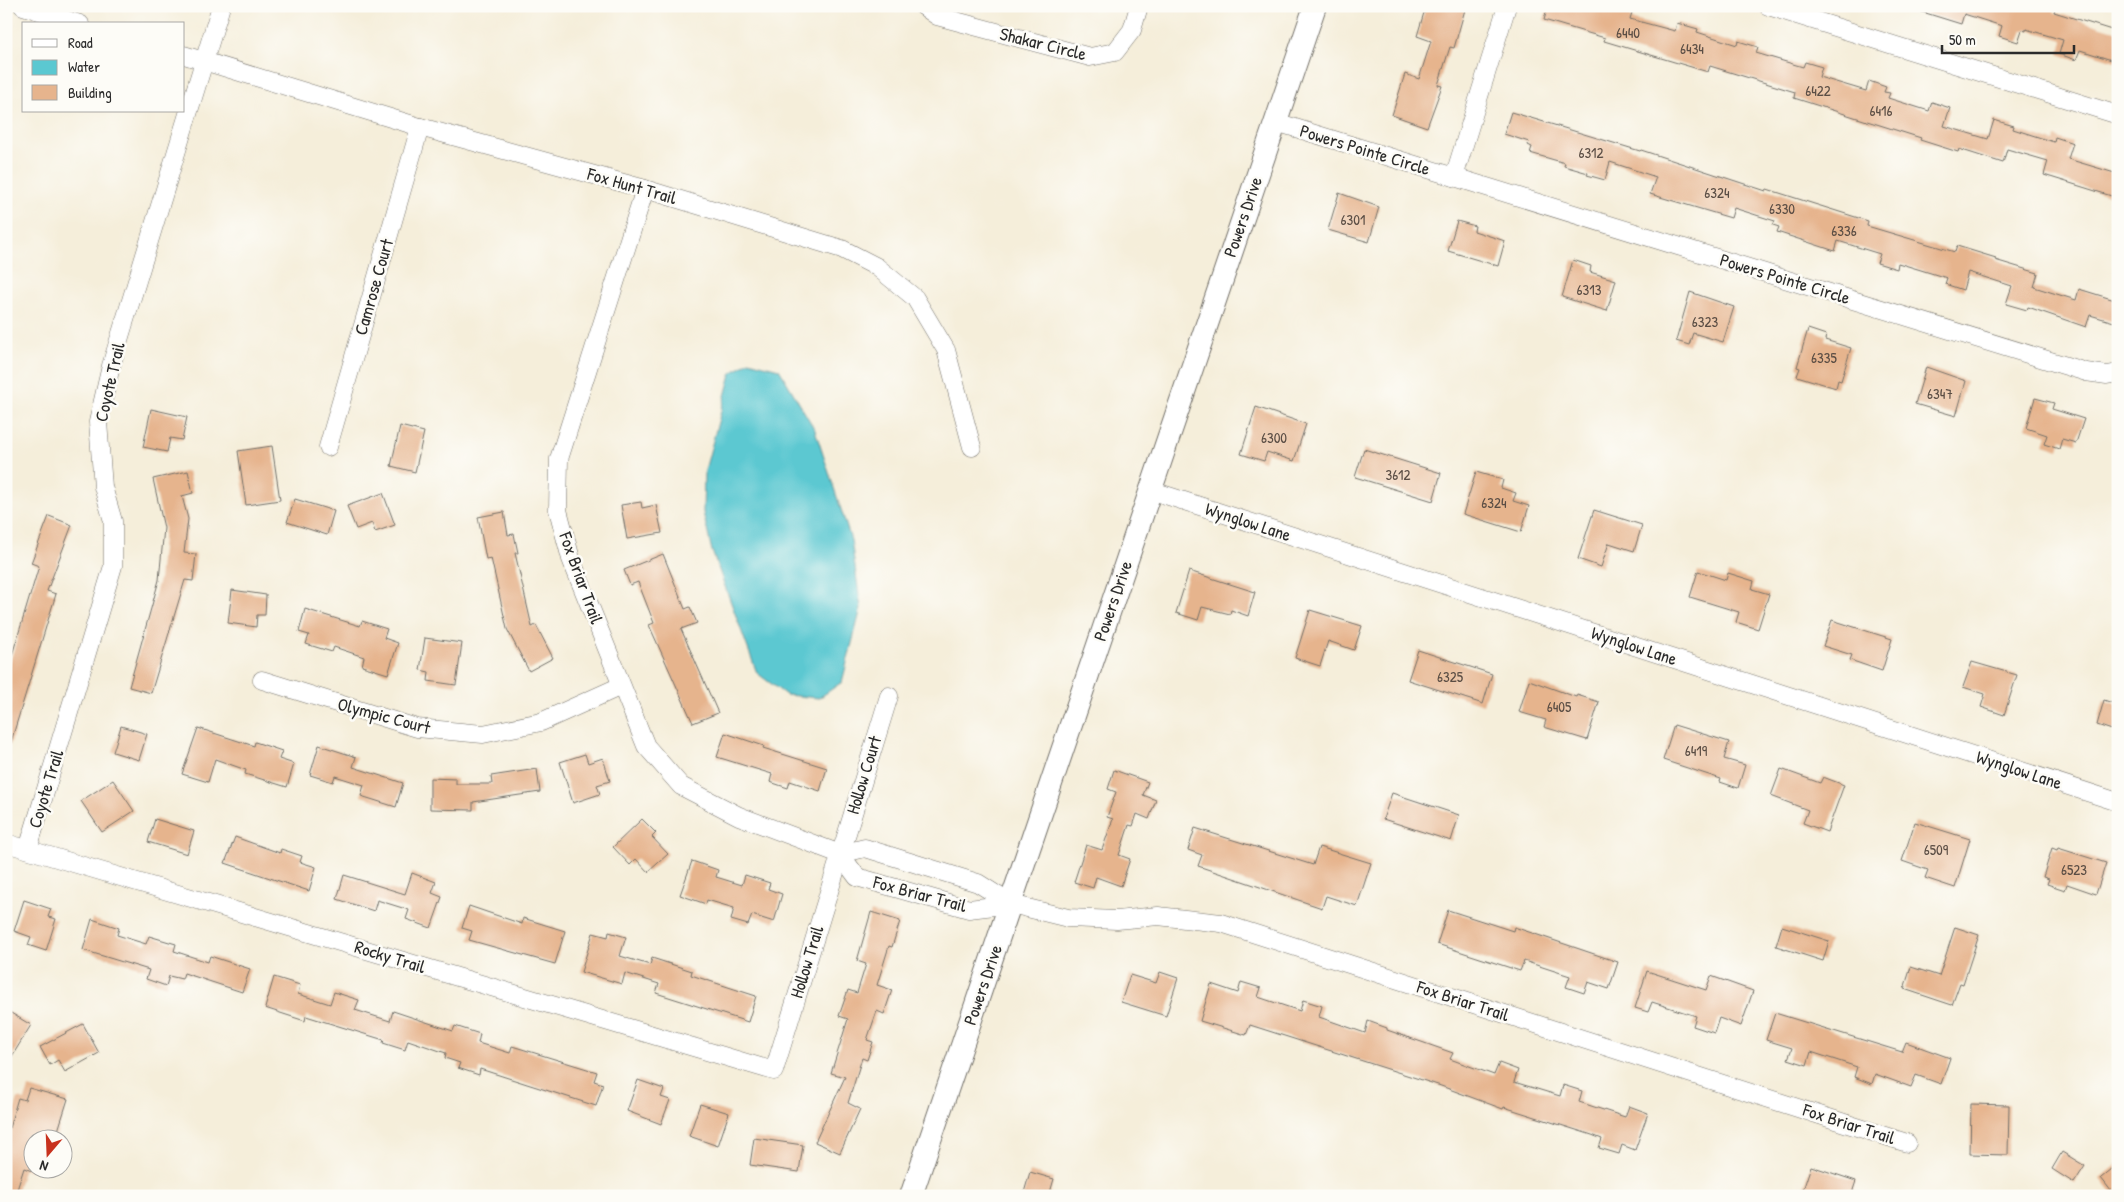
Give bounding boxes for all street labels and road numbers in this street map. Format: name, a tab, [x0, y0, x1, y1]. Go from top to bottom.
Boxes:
street label: Shakar Circle	[997, 21, 1089, 66]
street label: Powers Pointe Circle	[1297, 118, 1433, 181]
street label: Fox Hunt Trail	[584, 161, 680, 210]
street label: Powers Drive	[1217, 173, 1268, 260]
street label: Camrose Court	[348, 235, 399, 338]
street label: Powers Pointe Circle	[1717, 247, 1853, 310]
street label: Coyote Trail	[88, 340, 131, 424]
street label: Wynglow Lane	[1202, 496, 1294, 547]
street label: Fox Briar Trail	[553, 528, 610, 627]
street label: Powers Drive	[1087, 557, 1138, 644]
street label: Wynglow Lane	[1588, 620, 1680, 671]
street label: Olympic Court	[335, 691, 434, 740]
street label: Hollow Court	[840, 732, 887, 817]
street label: Wynglow Lane	[1973, 744, 2065, 795]
street label: Coyote Trail	[22, 746, 69, 831]
street label: Fox Briar Trail	[870, 869, 970, 918]
street label: Hollow Trail	[784, 922, 829, 1001]
street label: Rocky Trail	[352, 934, 429, 979]
street label: Powers Drive	[957, 941, 1008, 1028]
street label: Fox Briar Trail	[1413, 974, 1513, 1027]
street label: Fox Briar Trail	[1799, 1097, 1899, 1150]

